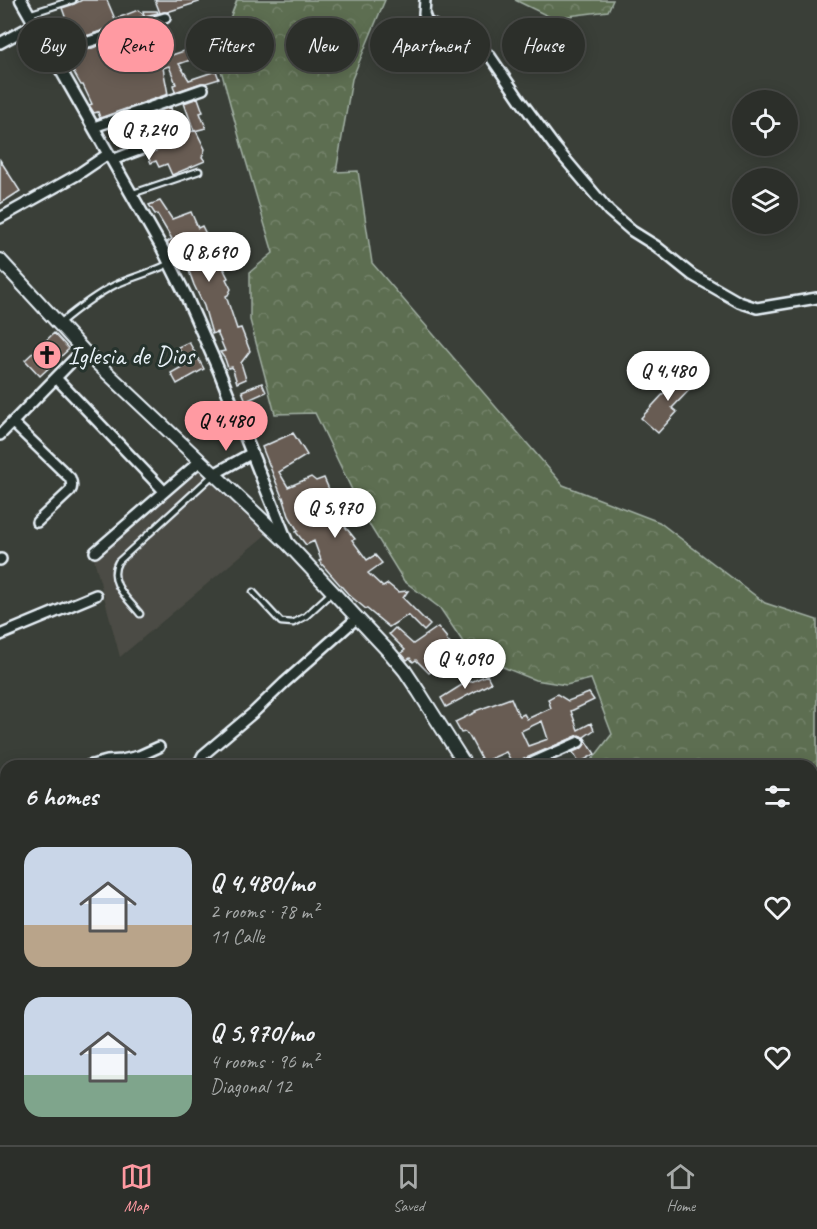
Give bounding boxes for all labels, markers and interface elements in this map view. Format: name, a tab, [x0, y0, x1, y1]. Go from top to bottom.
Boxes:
chip: Buy	[18, 18, 86, 72]
chip: Rent	[98, 18, 174, 72]
chip: Filters	[186, 18, 274, 72]
chip: New	[286, 18, 358, 72]
chip: Apartment	[370, 18, 490, 72]
chip: House	[502, 18, 585, 72]
map controls	[732, 90, 798, 234]
button: locate	[732, 90, 798, 156]
pin: Q 7,240	[94, 110, 204, 161]
text: Q 7,240	[122, 117, 176, 142]
button: layers	[732, 168, 798, 234]
pin: Q 8,690	[154, 232, 264, 283]
text: Q 8,690	[182, 239, 236, 264]
church icon: Iglesia de Dios	[31, 339, 63, 371]
place label: Iglesia de Dios	[68, 339, 196, 372]
pin: Q 4,480	[613, 351, 723, 402]
text: Q 4,480	[641, 358, 695, 383]
pin: Q 4,480	[171, 401, 281, 452]
text: Q 4,480	[199, 408, 253, 433]
pin: Q 5,970	[280, 488, 390, 539]
text: Q 5,970	[308, 495, 362, 520]
pin: Q 4,090	[410, 639, 520, 690]
text: Q 4,090	[438, 646, 492, 671]
text: 6 homes	[24, 780, 98, 813]
icon: filters	[761, 780, 794, 813]
text: Q 4,480/mo	[210, 866, 314, 899]
icon: home	[72, 871, 144, 943]
icon: heart	[761, 891, 794, 924]
text: 2 rooms · 78 m²	[210, 899, 318, 924]
text: 11 Calle	[210, 924, 264, 949]
text: Q 5,970/mo	[210, 1016, 314, 1049]
icon: home	[72, 1021, 144, 1093]
icon: heart	[761, 1041, 794, 1074]
text: 4 rooms · 96 m²	[210, 1049, 318, 1074]
text: Diagonal 12	[210, 1074, 292, 1099]
tab: Map	[120, 1160, 153, 1216]
tab: Saved	[392, 1160, 425, 1216]
tab: Home	[664, 1160, 697, 1216]

